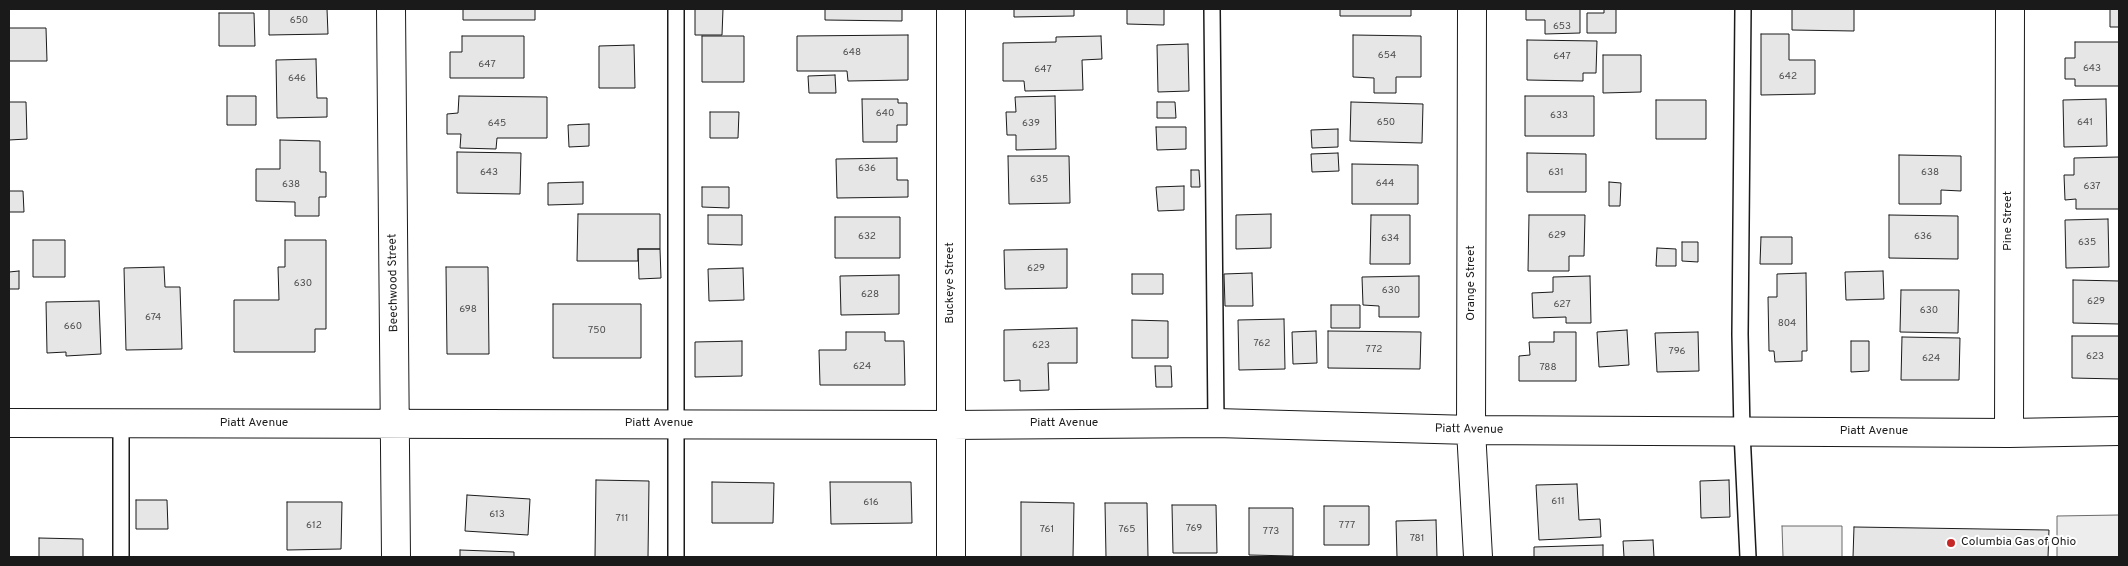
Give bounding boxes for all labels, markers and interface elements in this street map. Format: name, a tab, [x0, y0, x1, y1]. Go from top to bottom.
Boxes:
house number: 650	[290, 15, 308, 27]
house number: 653	[1553, 21, 1571, 33]
house number: 648	[843, 47, 861, 59]
house number: 654	[1378, 50, 1396, 62]
house number: 647	[1553, 51, 1571, 63]
house number: 647	[478, 59, 496, 71]
house number: 643	[2083, 63, 2101, 75]
house number: 647	[1034, 64, 1052, 76]
house number: 642	[1779, 71, 1797, 83]
house number: 646	[288, 73, 306, 85]
house number: 640	[876, 108, 894, 120]
house number: 633	[1550, 110, 1568, 122]
house number: 650	[1377, 117, 1395, 129]
house number: 641	[2077, 117, 2093, 129]
house number: 645	[488, 118, 506, 130]
house number: 639	[1022, 118, 1040, 130]
house number: 636	[858, 163, 876, 175]
house number: 643	[480, 167, 498, 179]
house number: 631	[1548, 167, 1564, 179]
house number: 638	[1921, 167, 1939, 179]
house number: 635	[1030, 174, 1048, 186]
house number: 644	[1376, 178, 1394, 190]
house number: 638	[282, 179, 300, 191]
house number: 637	[2083, 181, 2101, 193]
street label: Pine Street	[2002, 191, 2016, 251]
house number: 629	[1548, 230, 1566, 242]
house number: 632	[858, 231, 876, 243]
house number: 636	[1914, 231, 1932, 243]
street label: Beechwood Street	[386, 233, 402, 333]
house number: 634	[1381, 233, 1399, 245]
house number: 635	[2078, 237, 2096, 249]
street label: Buckeye Street	[944, 242, 958, 324]
street label: Orange Street	[1465, 245, 1479, 321]
house number: 629	[1027, 263, 1045, 275]
house number: 630	[294, 278, 312, 290]
house number: 630	[1382, 285, 1400, 297]
house number: 628	[861, 289, 879, 301]
house number: 629	[2087, 296, 2105, 308]
house number: 627	[1553, 299, 1571, 311]
house number: 698	[459, 304, 477, 316]
house number: 630	[1920, 305, 1938, 317]
house number: 674	[145, 312, 161, 324]
house number: 804	[1778, 318, 1796, 330]
house number: 660	[64, 321, 82, 333]
house number: 750	[588, 325, 606, 337]
house number: 762	[1254, 338, 1270, 350]
house number: 623	[1032, 340, 1050, 352]
house number: 772	[1366, 344, 1382, 356]
house number: 796	[1668, 346, 1686, 358]
house number: 623	[2086, 351, 2104, 363]
house number: 624	[1922, 353, 1940, 365]
house number: 624	[853, 361, 871, 373]
house number: 788	[1539, 362, 1557, 374]
street label: Piatt Avenue	[220, 417, 288, 431]
street label: Piatt Avenue	[625, 417, 693, 431]
street label: Piatt Avenue	[1030, 417, 1098, 431]
street label: Piatt Avenue	[1435, 422, 1503, 438]
street label: Piatt Avenue	[1840, 425, 1908, 439]
house number: 611	[1551, 496, 1565, 508]
house number: 616	[863, 497, 879, 509]
house number: 613	[489, 509, 505, 521]
house number: 711	[616, 513, 628, 525]
house number: 612	[306, 520, 322, 532]
house number: 777	[1339, 520, 1355, 532]
house number: 769	[1186, 523, 1202, 535]
house number: 761	[1040, 524, 1054, 536]
house number: 765	[1119, 524, 1135, 536]
house number: 773	[1263, 526, 1279, 538]
house number: 781	[1410, 533, 1424, 545]
place label: Columbia Gas of Ohio	[1961, 536, 2076, 550]
marker: Columbia Gas of Ohio	[1945, 537, 1957, 549]

